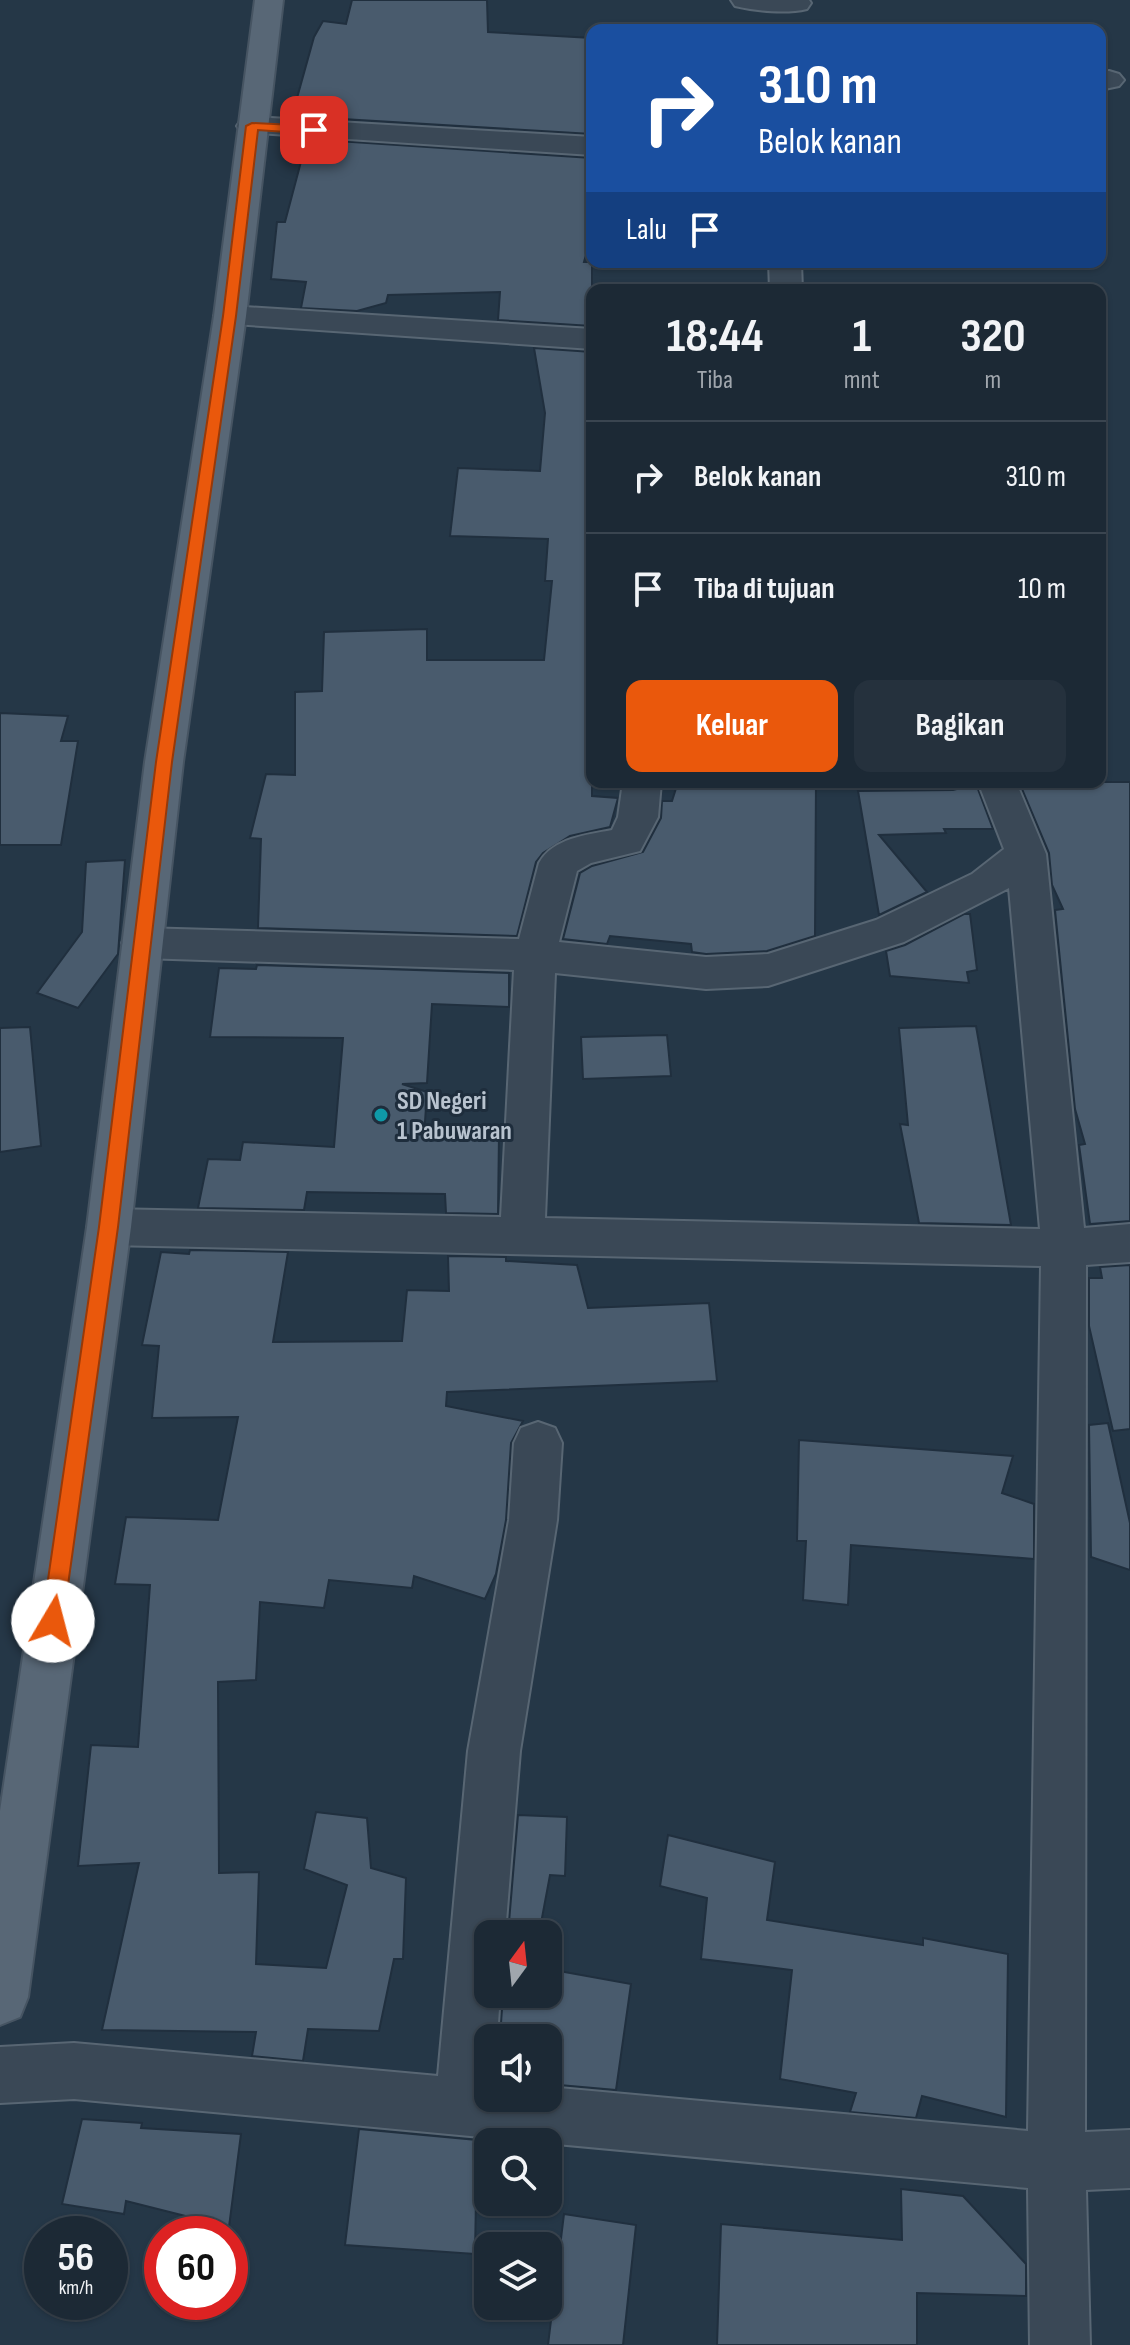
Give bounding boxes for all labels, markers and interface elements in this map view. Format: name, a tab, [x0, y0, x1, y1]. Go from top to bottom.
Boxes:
text: 310 m	[758, 53, 878, 120]
icon: right	[626, 56, 730, 160]
pin	[280, 96, 348, 164]
icon: arrive	[292, 108, 336, 152]
text: Belok kanan	[758, 121, 902, 164]
icon: arrive	[683, 208, 727, 252]
text: Lalu	[626, 212, 667, 248]
text: 18:44	[666, 308, 763, 365]
text: 1	[852, 308, 871, 365]
text: 320	[960, 308, 1026, 365]
text: Tiba	[697, 365, 733, 396]
text: mnt	[844, 365, 880, 396]
text: m	[985, 365, 1001, 396]
icon: right	[626, 455, 670, 499]
text: Belok kanan	[694, 459, 821, 495]
text: 310 m	[1006, 459, 1066, 495]
icon: arrive	[626, 567, 670, 611]
text: Tiba di tujuan	[694, 571, 835, 607]
text: 10 m	[1018, 571, 1066, 607]
button: Keluar	[626, 680, 838, 772]
button: Bagikan	[854, 680, 1066, 772]
place label: SD Negeri 1 Pabuwaran	[397, 1086, 512, 1147]
marker: SD Negeri 1 Pabuwaran	[372, 1106, 390, 1124]
position arrow	[11, 1579, 95, 1663]
north arrow	[474, 1920, 562, 2008]
map controls	[474, 1920, 562, 2320]
button: sound	[474, 2024, 562, 2112]
button: search	[474, 2128, 562, 2216]
speed limit sign: 60	[144, 2216, 248, 2320]
button: layers	[474, 2232, 562, 2320]
text: 56	[58, 2234, 94, 2282]
text: km/h	[59, 2276, 93, 2300]

